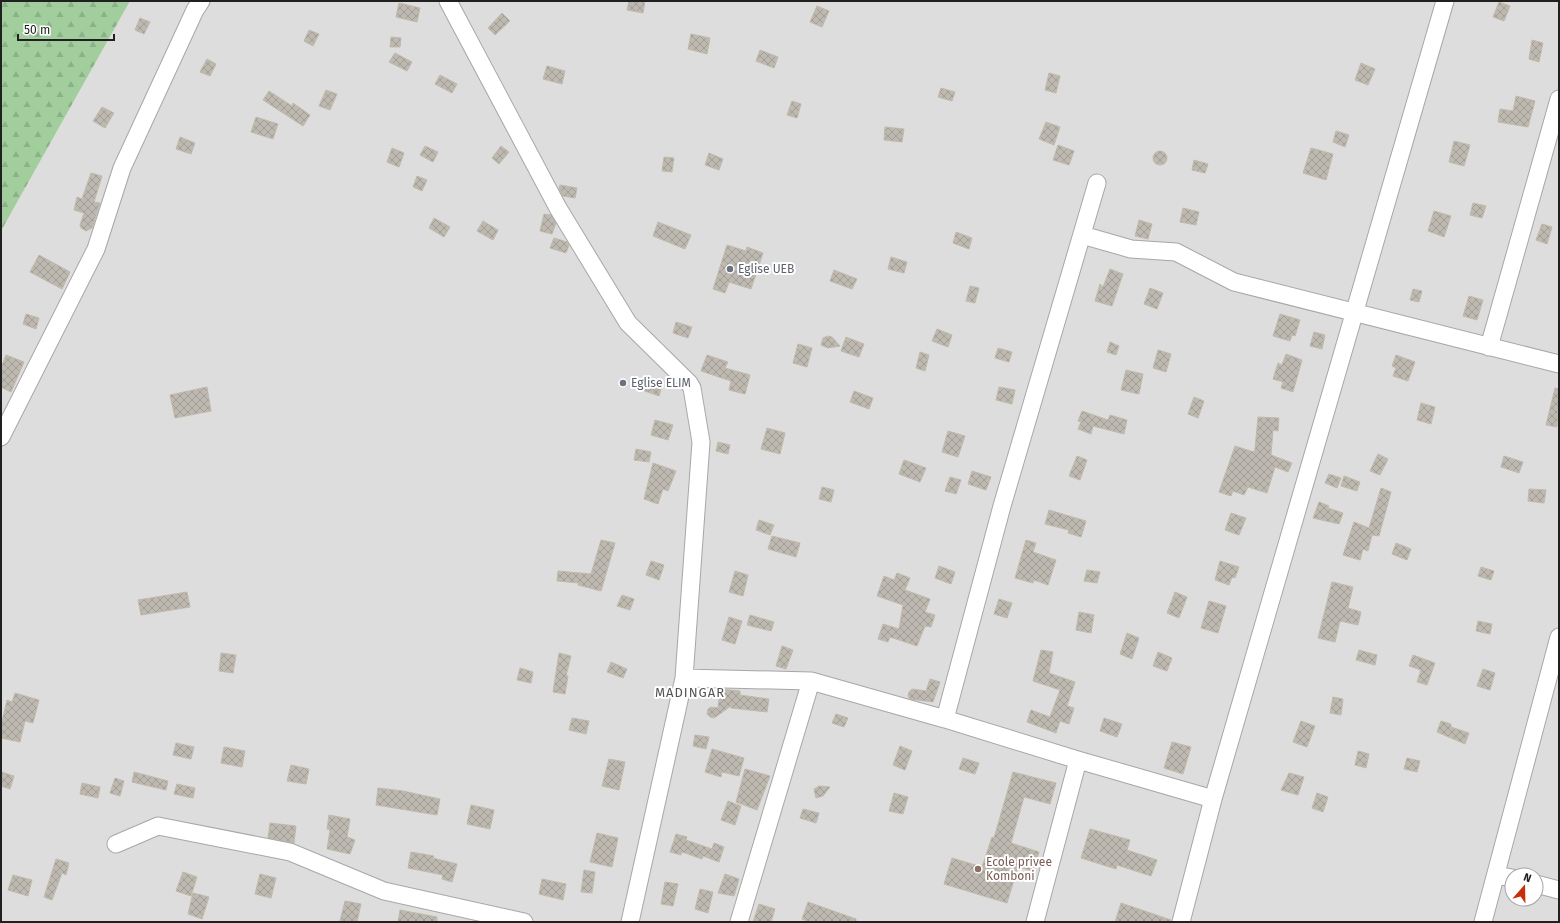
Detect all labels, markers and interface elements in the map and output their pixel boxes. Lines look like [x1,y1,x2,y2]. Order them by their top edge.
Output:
scale bar [18,16,114,42]
text: 50 m [24,23,50,37]
place label: Eglise UEB [738,262,794,276]
marker: Eglise UEB [725,264,735,274]
place label: Eglise ELIM [631,376,691,390]
marker: Eglise ELIM [618,378,628,388]
district label: MADINGAR [655,685,725,700]
place label: Ecole privee Komboni [986,855,1052,883]
marker: Ecole privee Komboni [973,864,983,874]
north arrow [1504,867,1544,907]
text: N [1522,871,1533,885]

